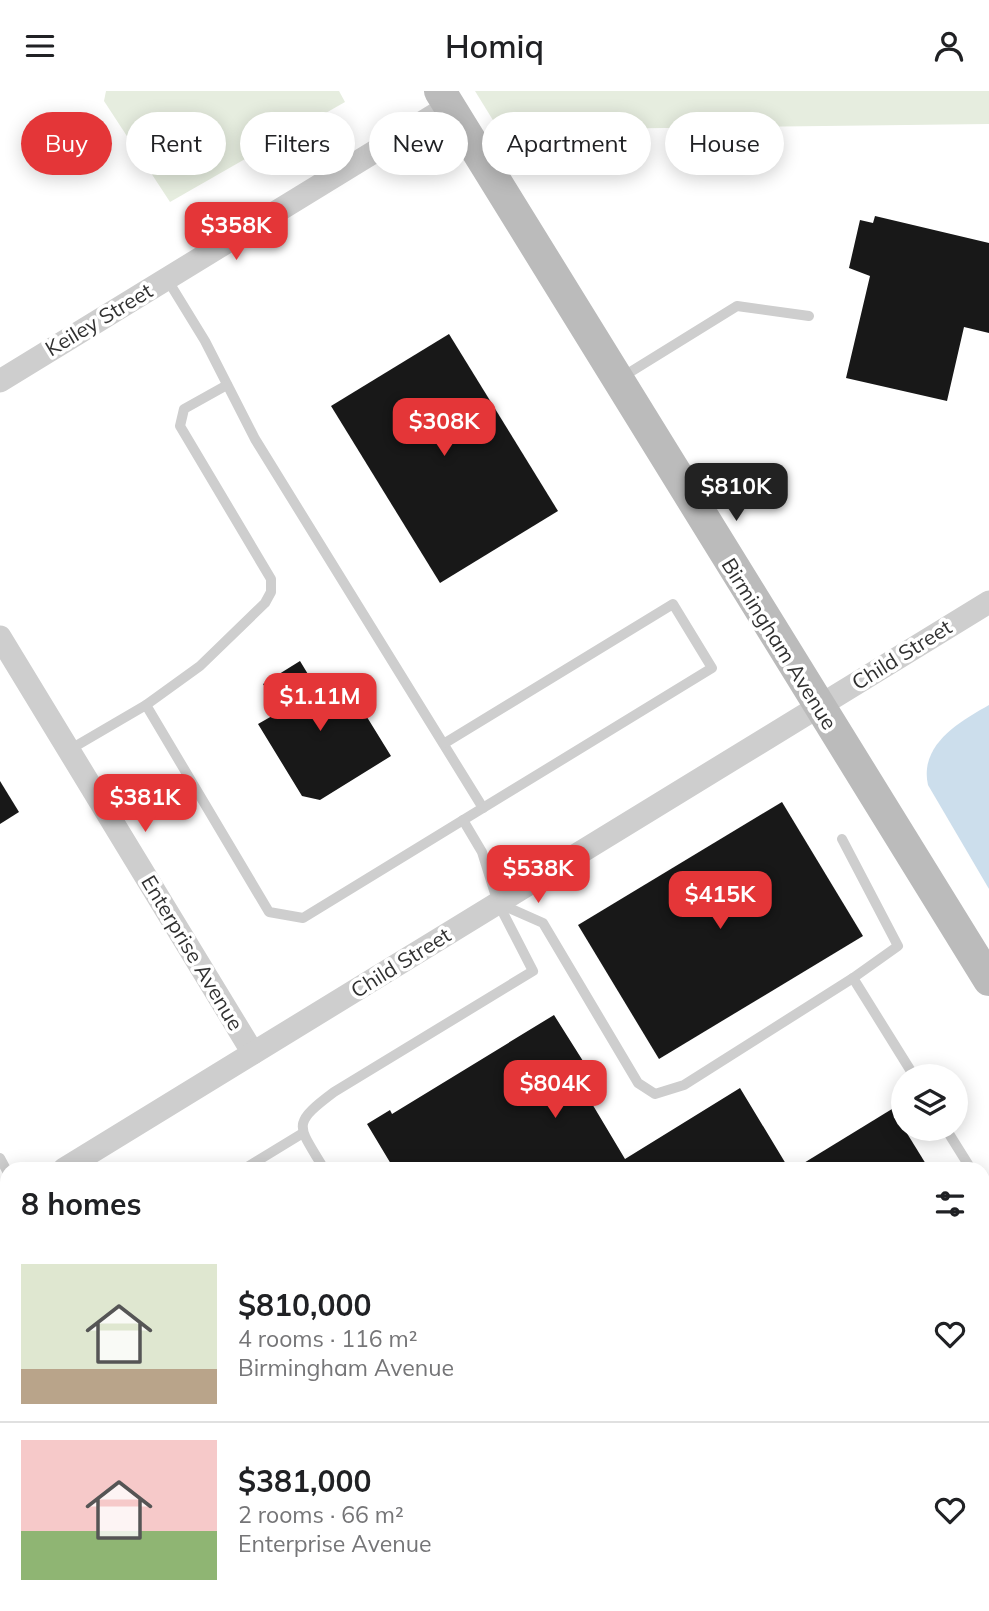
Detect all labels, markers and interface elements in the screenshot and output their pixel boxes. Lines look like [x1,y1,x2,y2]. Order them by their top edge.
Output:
text: Homiq [445,26,544,66]
icon: menu [21,27,59,65]
icon: person [930,27,968,65]
chip: Buy [21,112,112,175]
chip: Rent [126,112,226,175]
chip: Filters [240,112,355,175]
chip: New [369,112,468,175]
chip: Apartment [482,112,651,175]
chip: House [665,112,784,175]
pin: $358K [187,202,285,262]
text: $358K [201,210,271,239]
street label: Keiley Street [40,277,157,361]
pin: $308K [395,399,493,458]
text: $308K [409,406,479,435]
pin: $810K [687,463,785,523]
text: $810K [701,471,771,500]
street label: Birmingham Avenue [717,553,843,734]
street label: Child Street [847,613,956,695]
pin: $1.11M [263,673,377,733]
text: $1.11M [280,681,360,710]
pin: $381K [96,775,194,834]
text: $381K [110,782,180,811]
pin: $538K [489,845,587,905]
text: $538K [503,853,573,882]
street label: Enterprise Avenue [136,870,249,1035]
pin: $415K [671,871,769,931]
text: $415K [685,879,755,908]
street label: Child Street [346,921,455,1003]
pin: $804K [506,1061,604,1120]
map controls [891,1064,968,1141]
button: layers [891,1064,968,1141]
text: $804K [520,1068,590,1097]
text: 8 homes [21,1185,142,1223]
icon: filters [931,1185,969,1223]
text: $810,000 [238,1286,371,1324]
icon: home [77,1292,161,1376]
icon: heart [931,1315,969,1353]
text: 4 rooms · 116 m² [238,1324,418,1353]
text: Birmingham Avenue [238,1353,454,1382]
text: $381,000 [238,1462,371,1500]
icon: home [77,1468,161,1552]
icon: heart [931,1491,969,1529]
text: 2 rooms · 66 m² [238,1500,404,1529]
text: Enterprise Avenue [238,1529,431,1558]

